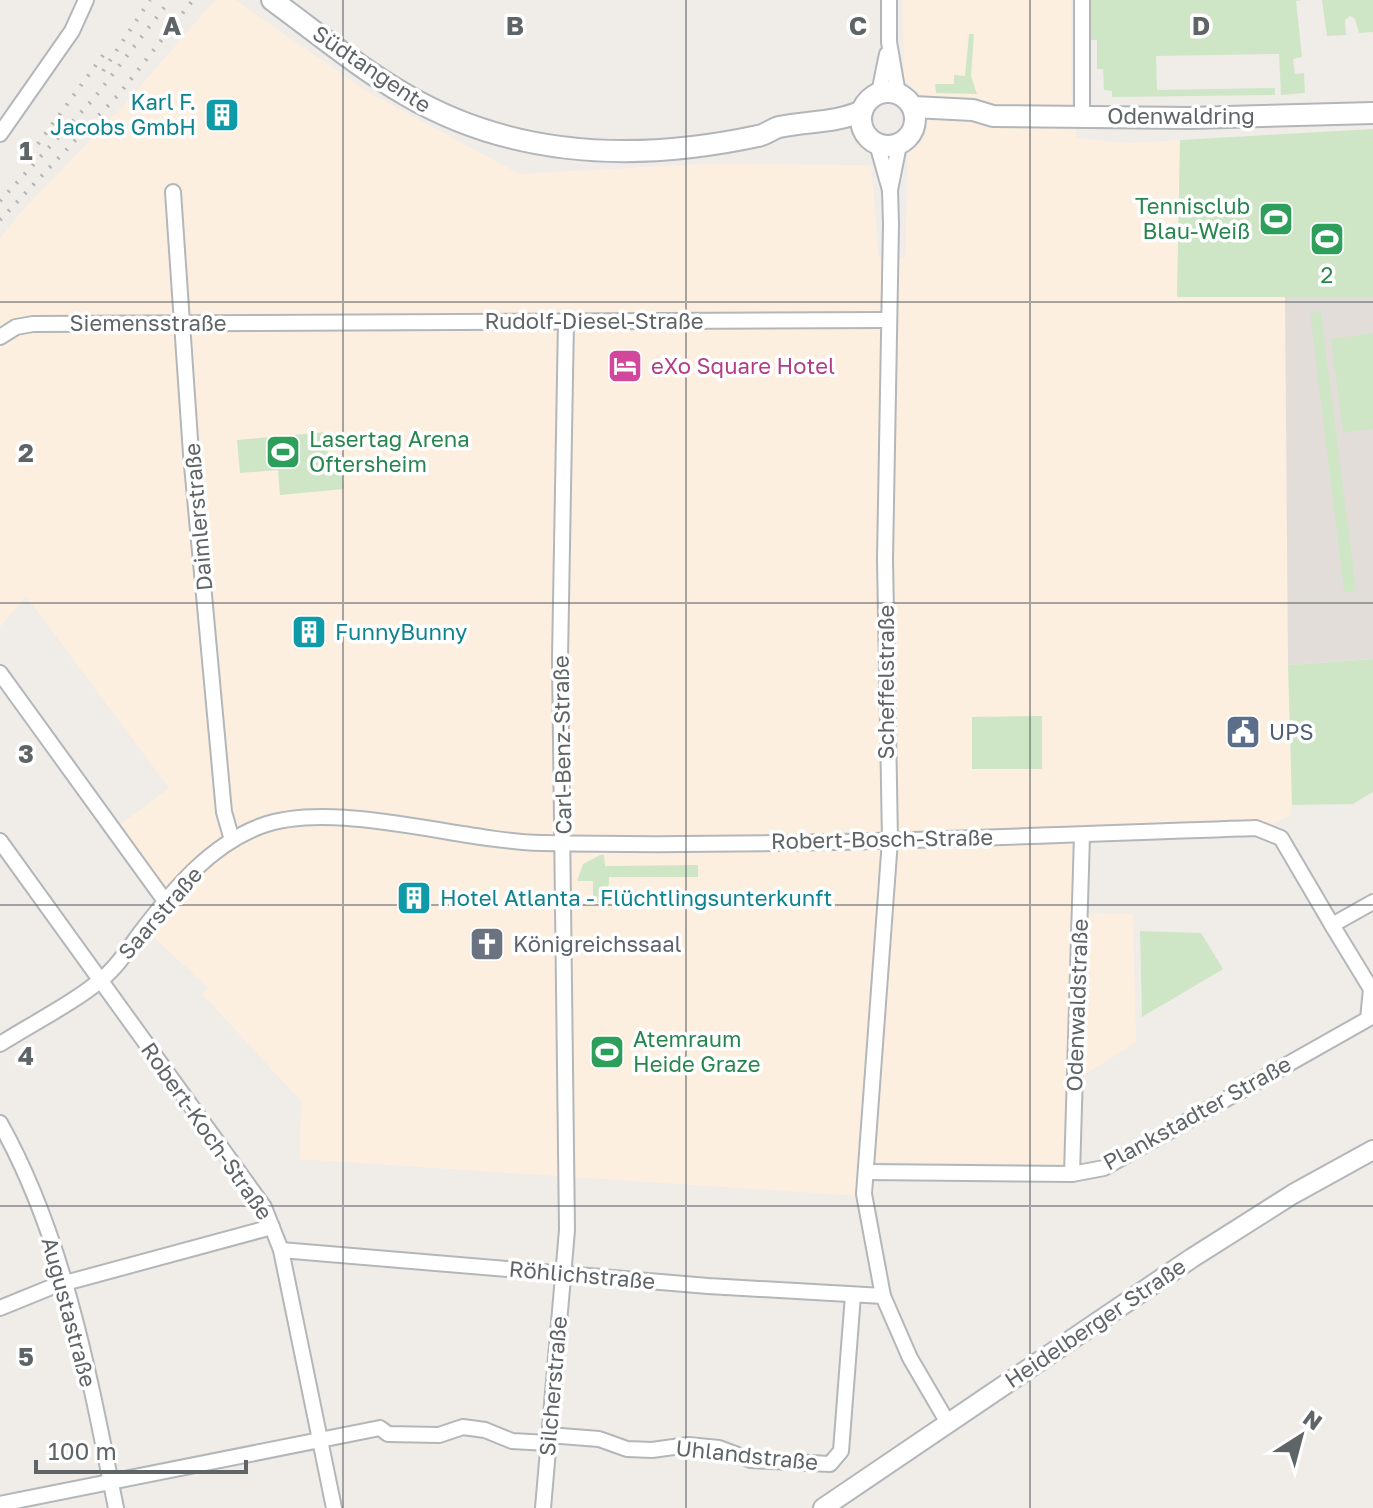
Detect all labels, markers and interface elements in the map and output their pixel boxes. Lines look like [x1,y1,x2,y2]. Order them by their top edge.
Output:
text: A [163,10,182,41]
text: B [506,10,524,41]
text: C [849,10,867,41]
text: D [1192,10,1210,41]
street label: Südtangente [308,19,437,118]
place label: Karl F. Jacobs GmbH [50,88,196,140]
building icon: Karl F. Jacobs GmbH [203,96,241,134]
street label: Odenwaldring [1107,102,1255,129]
text: 1 [19,135,33,166]
place label: Tennisclub Blau-Weiß [1135,192,1250,244]
sports icon: Tennisclub Blau-Weiß [1257,200,1295,238]
sports icon: 2 [1308,220,1346,258]
place label: 2 [1321,261,1333,288]
street label: Rudolf-Diesel-Straße [484,307,704,334]
street label: Siemensstraße [70,309,226,336]
hotel icon: eXo Square Hotel [606,347,644,385]
place label: eXo Square Hotel [651,352,835,379]
place label: Lasertag Arena Oftersheim [309,425,470,477]
sports icon: Lasertag Arena Oftersheim [264,433,302,471]
text: 2 [18,437,34,468]
street label: Daimlerstraße [178,442,217,592]
street label: Scheffelstraße [872,605,899,759]
building icon: FunnyBunny [290,613,328,651]
place label: FunnyBunny [335,618,467,645]
street label: Carl-Benz-Straße [546,655,577,835]
public building icon: UPS [1224,713,1262,751]
place label: UPS [1269,718,1314,745]
text: 3 [18,738,34,769]
street label: Robert-Bosch-Straße [771,823,993,854]
street label: Saarstraße [112,861,207,965]
building icon: Hotel Atlanta - Flüchtlingsunterkunft [395,879,433,917]
place label: Hotel Atlanta - Flüchtlingsunterkunft [440,884,832,911]
street label: Odenwaldstraße [1060,918,1093,1092]
church icon: Königreichssaal [468,925,506,963]
place label: Königreichssaal [513,930,682,957]
place label: Atemraum Heide Graze [633,1025,760,1077]
sports icon: Atemraum Heide Graze [588,1033,626,1071]
street label: Robert-Koch-Straße [136,1037,279,1225]
text: 4 [18,1040,34,1071]
street label: Plankstadter Straße [1098,1050,1295,1175]
street label: Augustastraße [36,1234,102,1390]
street label: Heidelberger Straße [999,1252,1190,1393]
street label: Röhlichstraße [508,1255,656,1294]
street label: Silcherstraße [533,1315,572,1457]
text: 5 [18,1341,34,1372]
north arrow [1261,1396,1341,1476]
text: N [1298,1404,1328,1435]
scale bar [36,1424,246,1474]
street label: Uhlandstraße [675,1434,820,1475]
text: 100 m [48,1436,117,1465]

